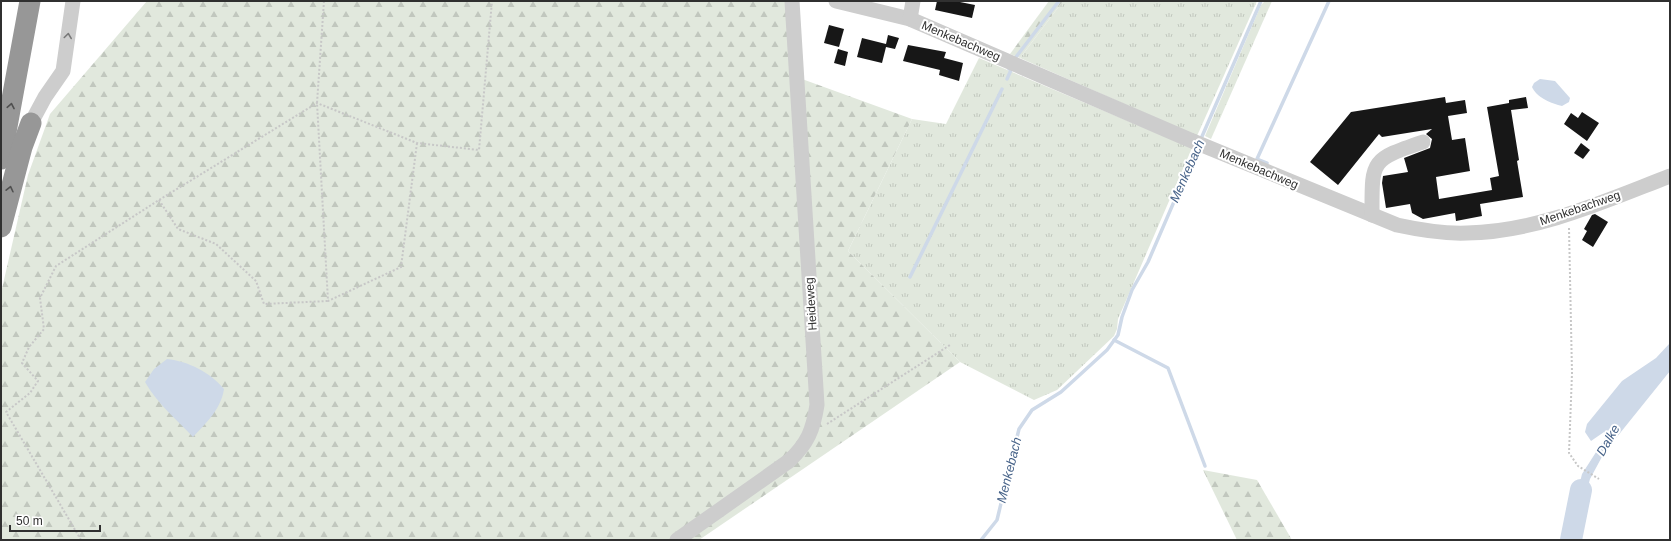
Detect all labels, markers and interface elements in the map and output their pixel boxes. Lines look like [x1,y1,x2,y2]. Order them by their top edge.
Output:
street label: Menkebachweg [920,18,1002,64]
one-way arrow [63,33,72,39]
one-way arrow [6,103,15,110]
water label: Menkebach [1166,137,1208,205]
street label: Menkebachweg [1218,146,1300,192]
one-way arrow [6,186,14,192]
street label: Menkebachweg [1538,188,1622,228]
street label: Heideweg [802,277,820,331]
water label: Dalke [1593,422,1623,458]
water label: Menkebach [994,436,1024,504]
scale bar [10,507,100,533]
text: 50 m [16,514,43,528]

